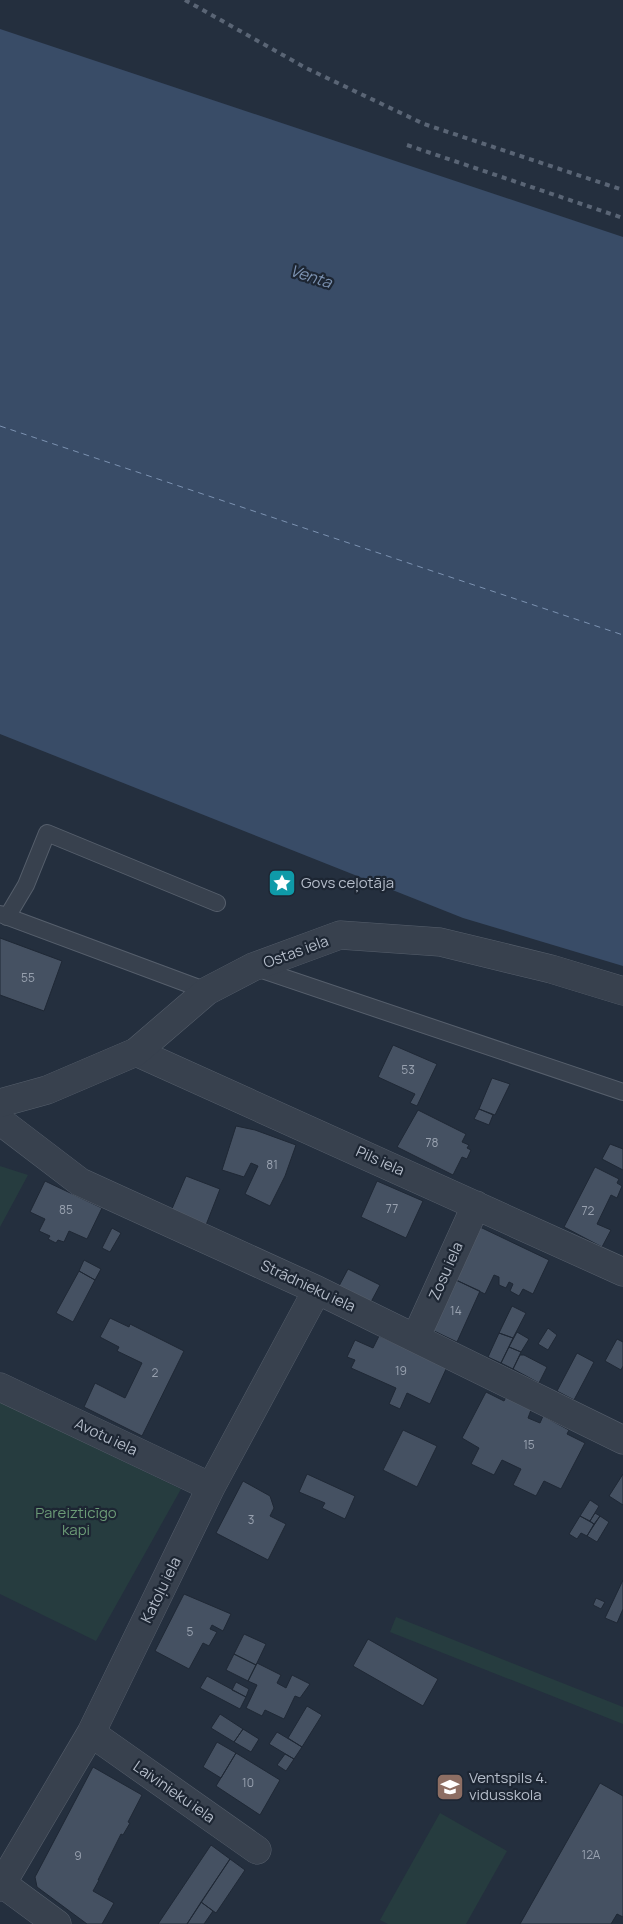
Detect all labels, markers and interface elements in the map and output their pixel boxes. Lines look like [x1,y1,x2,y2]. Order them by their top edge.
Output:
water label: Venta [287,259,336,293]
place icon: Govs ceļotāja [267,868,297,898]
place label: Govs ceļotāja [301,872,394,893]
street label: Ostas iela [260,930,331,973]
house number: 55 [21,969,35,986]
house number: 53 [401,1061,415,1078]
house number: 78 [426,1134,439,1151]
street label: Pils iela [353,1141,408,1181]
house number: 81 [266,1156,278,1173]
house number: 77 [386,1200,398,1217]
house number: 85 [59,1201,73,1218]
house number: 72 [582,1202,595,1219]
street label: Zosu iela [423,1238,468,1303]
street label: Strādnieku iela [257,1254,359,1317]
house number: 14 [450,1302,462,1319]
house number: 19 [395,1362,407,1379]
house number: 2 [152,1364,159,1381]
street label: Avotu iela [71,1413,141,1460]
house number: 15 [523,1436,535,1453]
park label: Pareizticīgo kapi [35,1502,117,1540]
house number: 3 [248,1511,254,1528]
street label: Katoļu iela [135,1553,186,1626]
house number: 5 [187,1623,194,1640]
street label: Laivinieku iela [129,1756,219,1828]
place label: Ventspils 4. vidusskola [469,1767,548,1805]
school or university icon: Ventspils 4. vidusskola [435,1772,465,1802]
house number: 10 [242,1774,254,1791]
house number: 12A [582,1846,601,1863]
house number: 9 [74,1847,82,1864]

